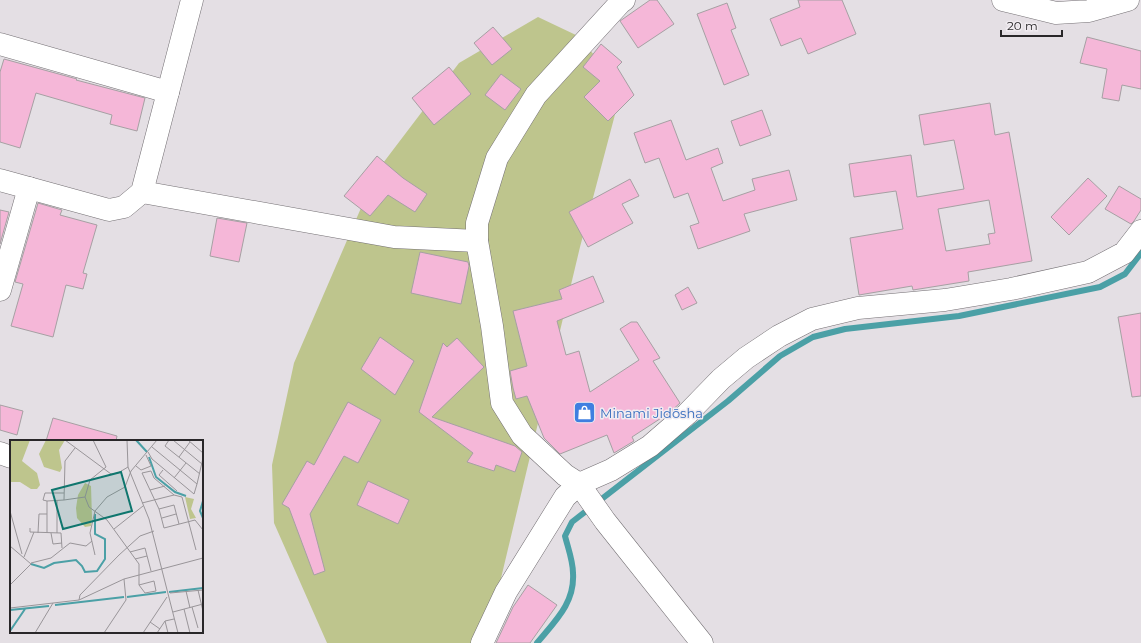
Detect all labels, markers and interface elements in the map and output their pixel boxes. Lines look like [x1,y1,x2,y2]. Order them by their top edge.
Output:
scale bar [1001,12,1062,38]
text: 20 m [1007,18,1038,33]
shop icon: Minami Jidōsha [572,400,598,426]
place label: Minami Jidōsha [600,405,703,421]
inset map [10,440,203,633]

